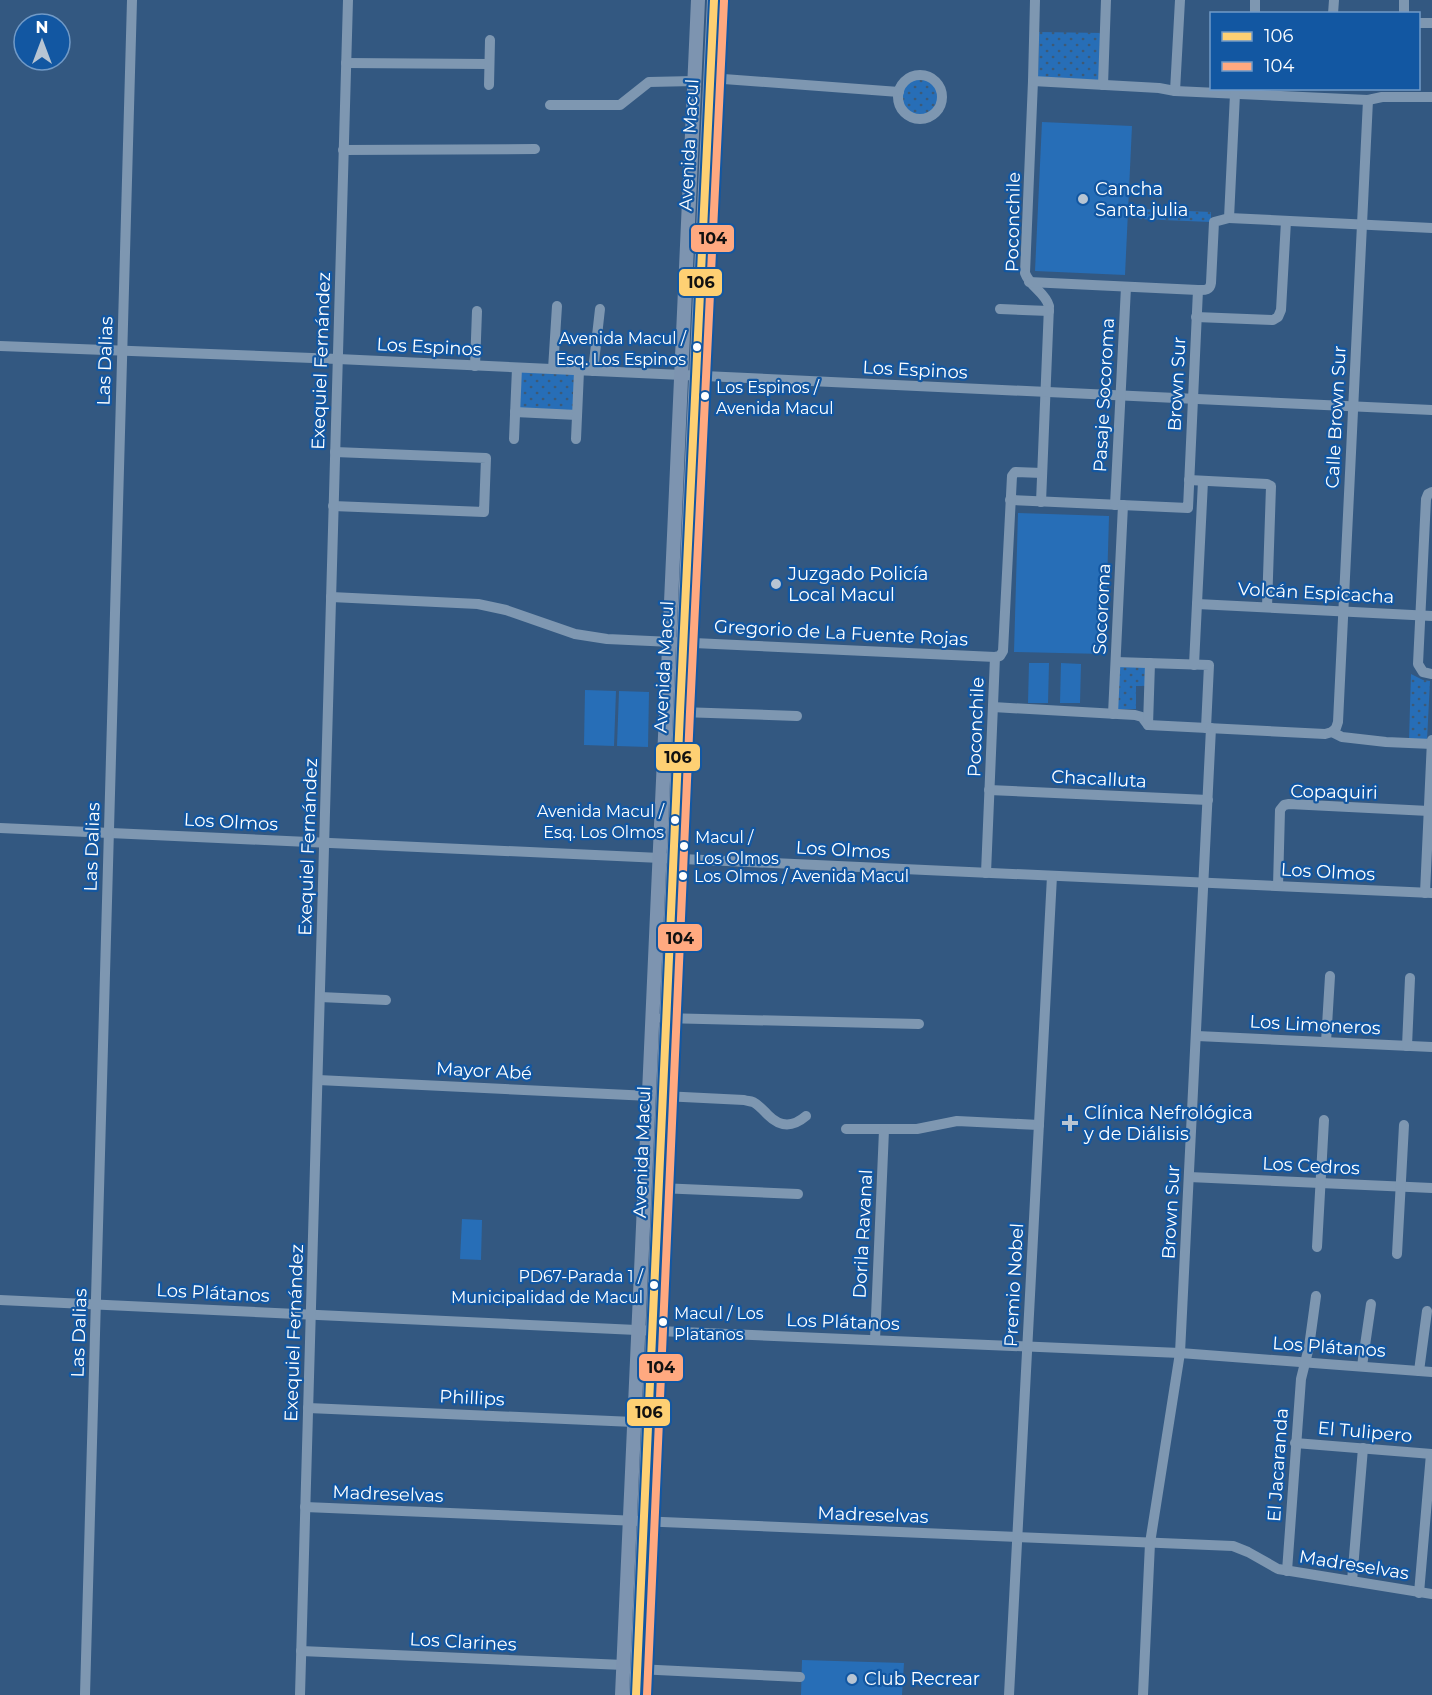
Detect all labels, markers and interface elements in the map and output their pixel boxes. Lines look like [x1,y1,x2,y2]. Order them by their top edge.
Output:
north arrow [12,12,72,72]
legend [1210,12,1420,90]
text: N [36,18,48,37]
text: 106 [1264,25,1293,47]
text: 104 [1264,55,1294,77]
street label: Avenida Macul [675,78,703,212]
street label: Poconchile [1001,172,1025,272]
place label: Cancha Santa julia [1095,178,1188,221]
marker: Cancha Santa julia [1076,192,1090,206]
line badge: 104 [690,224,735,253]
text: 104 [699,229,727,248]
line badge: 106 [678,268,723,297]
street label: Exequiel Fernández [307,272,335,450]
text: 106 [687,273,715,292]
street label: Las Dalias [92,316,118,406]
street label: Pasaje Socoroma [1089,317,1119,473]
place label: Avenida Macul / Esq. Los Espinos [556,329,687,369]
street label: Los Espinos [376,333,482,361]
street label: Brown Sur [1164,336,1190,432]
marker: Avenida Macul / Esq. Los Espinos [691,341,703,353]
street label: Calle Brown Sur [1321,345,1351,489]
street label: Los Espinos [862,356,968,384]
place label: Los Espinos / Avenida Macul [716,378,834,418]
marker: Los Espinos / Avenida Macul [699,390,711,402]
place label: Juzgado Policía Local Macul [787,563,928,606]
street label: Socoroma [1089,563,1115,655]
marker: Juzgado Policía Local Macul [769,577,783,591]
street label: Volcán Espicacha [1237,578,1395,608]
street label: Avenida Macul [650,600,678,734]
street label: Gregorio de La Fuente Rojas [713,615,969,651]
street label: Poconchile [963,676,989,777]
line badge: 106 [655,743,701,772]
text: 106 [664,748,692,767]
street label: Exequiel Fernández [294,758,322,936]
street label: Chacalluta [1051,766,1147,792]
street label: Copaquiri [1290,780,1378,804]
street label: Las Dalias [79,802,105,892]
place label: Avenida Macul / Esq. Los Olmos [537,802,665,842]
street label: Los Olmos [183,809,279,835]
marker: Avenida Macul / Esq. Los Olmos [669,814,681,826]
place label: Macul / Los Olmos [695,828,779,868]
street label: Los Olmos [795,837,891,863]
marker: Macul / Los Olmos [678,840,690,852]
street label: Los Olmos [1280,859,1376,885]
place label: Los Olmos / Avenida Macul [694,867,909,886]
marker: Los Olmos / Avenida Macul [677,870,689,882]
line badge: 104 [657,923,703,952]
text: 104 [666,929,694,948]
street label: Los Limoneros [1249,1011,1381,1039]
street label: Mayor Abé [435,1057,533,1085]
street label: Avenida Macul [629,1086,655,1218]
place label: Clínica Nefrológica y de Diálisis [1083,1102,1253,1145]
marker: Clínica Nefrológica y de Diálisis [1061,1114,1079,1132]
street label: Los Cedros [1262,1152,1361,1180]
street label: Brown Sur [1158,1164,1184,1260]
street label: Dorila Ravanal [849,1169,877,1299]
street label: Premio Nobel [1000,1222,1028,1348]
street label: Exequiel Fernández [280,1244,308,1422]
place label: PD67-Parada 1 / Municipalidad de Macul [451,1267,644,1307]
street label: Los Plátanos [156,1279,270,1307]
marker: PD67-Parada 1 / Municipalidad de Macul [648,1279,660,1291]
street label: Las Dalias [66,1288,92,1378]
place label: Macul / Los Platanos [674,1304,764,1344]
street label: Los Plátanos [786,1309,900,1335]
marker: Macul / Los Platanos [657,1316,669,1328]
street label: Los Plátanos [1272,1332,1387,1362]
line badge: 104 [638,1353,684,1382]
text: 104 [647,1358,675,1377]
street label: Phillips [439,1385,505,1411]
line badge: 106 [626,1398,671,1427]
text: 106 [635,1403,663,1422]
street label: El Jacaranda [1263,1407,1293,1523]
street label: El Tulipero [1317,1417,1413,1447]
street label: Madreselvas [332,1481,444,1507]
street label: Madreselvas [817,1502,929,1528]
street label: Madreselvas [1297,1545,1411,1585]
street label: Los Clarines [409,1628,517,1656]
place label: Club Recrear [864,1668,980,1690]
marker: Club Recrear [845,1672,859,1686]

